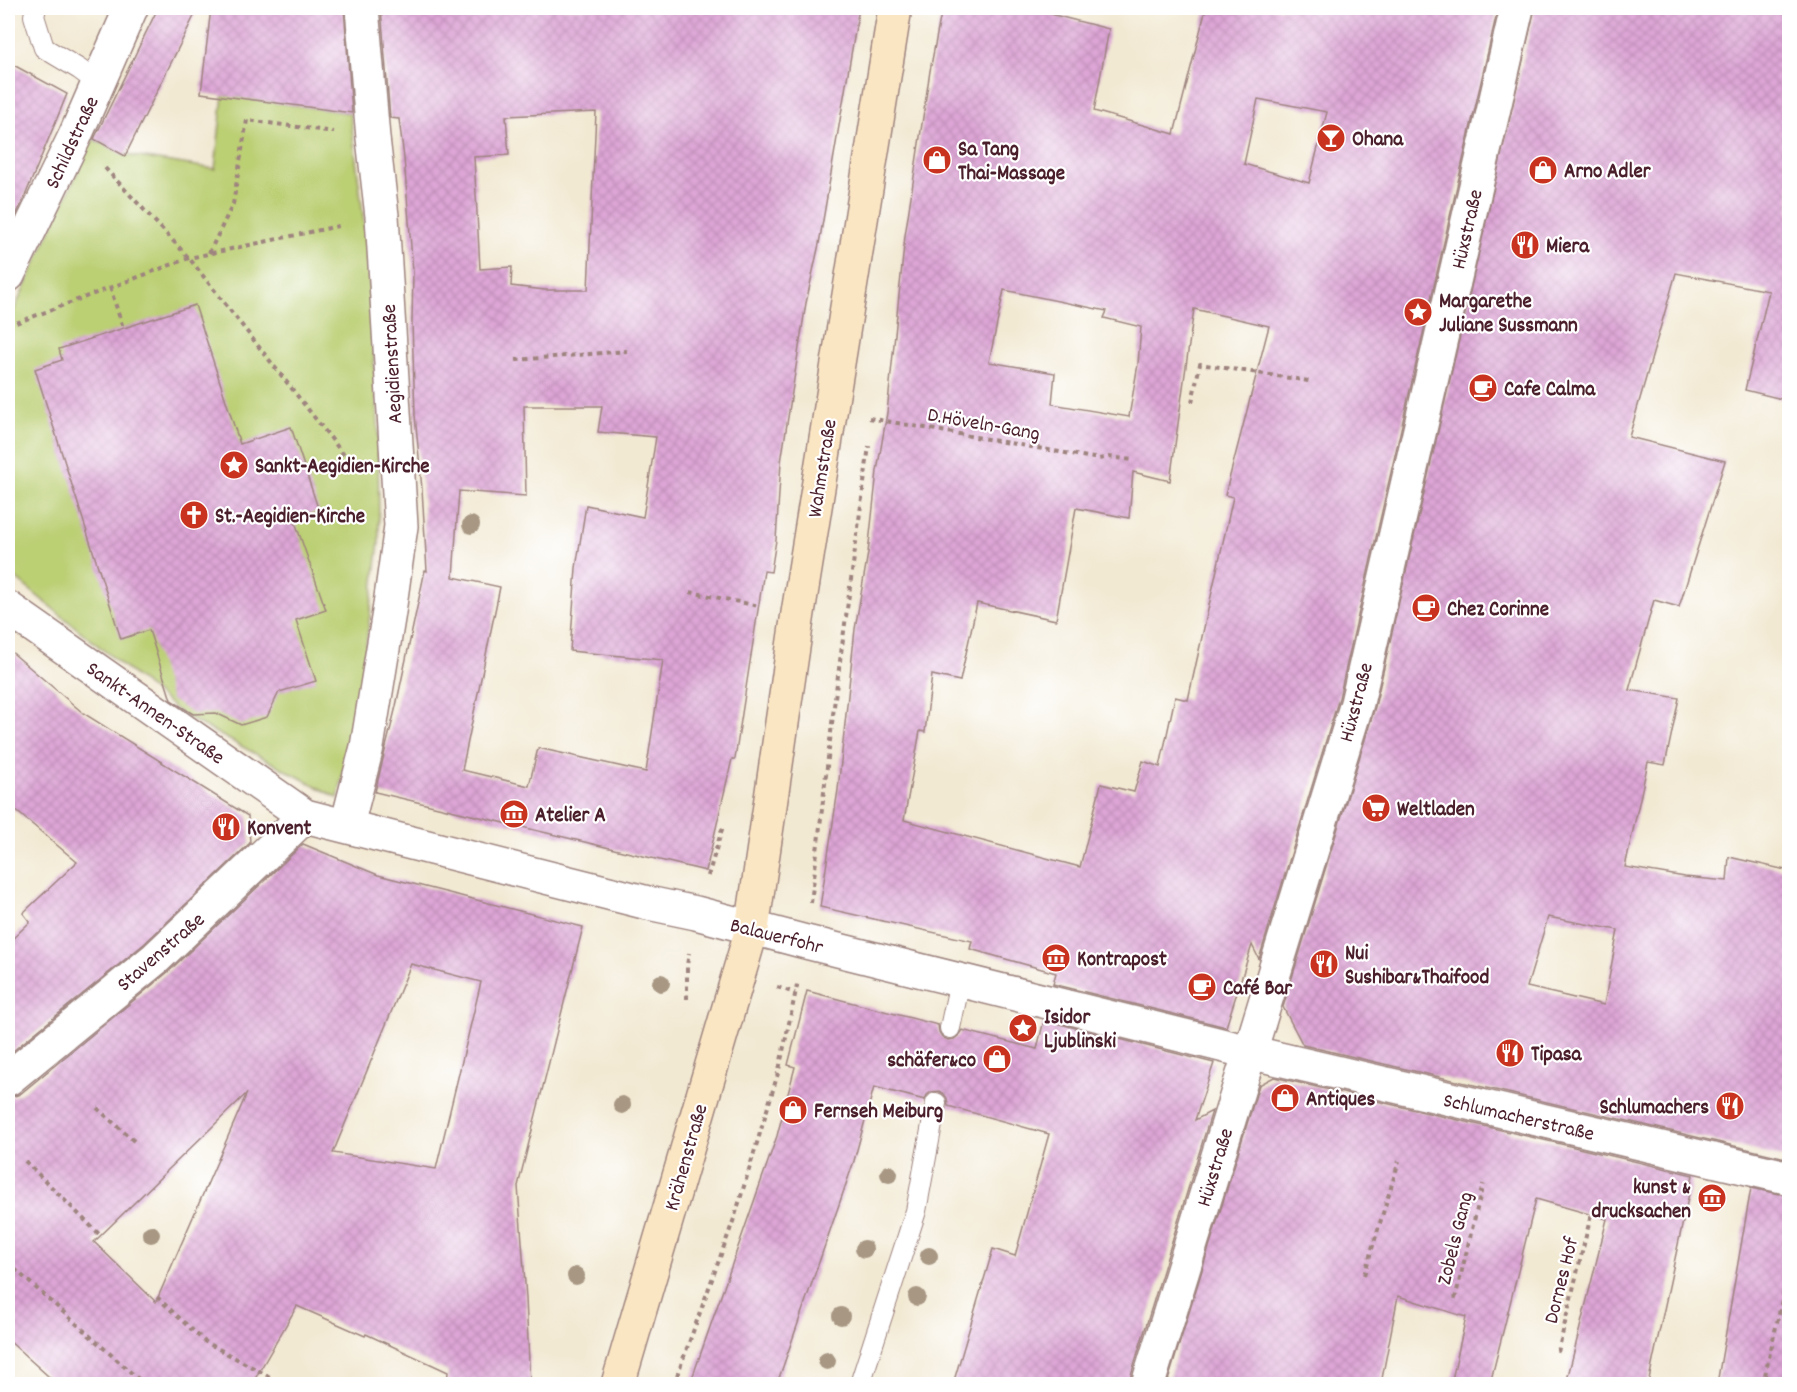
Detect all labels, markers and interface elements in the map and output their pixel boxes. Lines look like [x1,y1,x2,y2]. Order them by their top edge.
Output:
street label: Schildstraße [39,92,108,195]
bar icon: Ohana [1315,122,1347,154]
place label: Ohana [1352,126,1404,156]
place label: Sa Tang Thai-Massage [958,136,1065,190]
shop icon: Sa Tang Thai-Massage [921,144,953,176]
shop icon: Arno Adler [1527,154,1559,186]
place label: Arno Adler [1564,158,1652,188]
street label: Hüxstraße [1445,187,1493,273]
restaurant icon: Miera [1509,229,1541,261]
place label: Miera [1546,233,1590,263]
place label: Margarethe Juliane Sussmann [1439,288,1578,342]
place icon: Margarethe Juliane Sussmann [1402,296,1434,328]
street label: Aegidienstraße [376,303,412,424]
cafe icon: Cafe Calma [1467,372,1499,404]
place label: Cafe Calma [1504,376,1596,406]
street label: D.Höveln-Gang [925,401,1042,451]
street label: Wahmstraße [801,417,847,520]
place icon: Sankt-Aegidien-Kirche [218,449,250,481]
place label: Sankt-Aegidien-Kirche [255,453,430,483]
church icon: St.-Aegidien-Kirche [178,499,210,531]
place label: St.-Aegidien-Kirche [215,503,365,533]
cafe icon: Chez Corinne [1410,592,1442,624]
place label: Chez Corinne [1447,596,1549,626]
street label: Sankt-Annen-Straße [79,655,230,774]
street label: Hüxstraße [1333,660,1383,746]
supermarket icon: Weltladen [1360,792,1392,824]
place label: Weltladen [1397,796,1475,826]
museum icon: Atelier A [498,798,530,830]
place label: Atelier A [535,802,606,832]
restaurant icon: Konvent [210,811,242,843]
place label: Konvent [247,815,311,845]
street label: Stavenstraße [111,907,213,1000]
street label: Balauerfohr [727,912,826,964]
place label: Nui Sushibar&Thaifood [1345,940,1489,994]
museum icon: Kontrapost [1040,942,1072,974]
place label: Kontrapost [1077,946,1167,976]
restaurant icon: Nui Sushibar&Thaifood [1308,948,1340,980]
cafe icon: Café Bar [1186,971,1218,1003]
place label: Café Bar [1223,975,1293,1005]
place label: Isidor Ljublinski [1044,1004,1116,1058]
place icon: Isidor Ljublinski [1007,1012,1039,1044]
restaurant icon: Tipasa [1494,1037,1526,1069]
place label: Tipasa [1531,1041,1583,1071]
shop icon: schäfer&co [981,1043,1013,1075]
place label: schäfer&co [887,1047,976,1077]
shop icon: Antiques [1269,1082,1301,1114]
place label: Antiques [1306,1086,1375,1116]
street label: Schlumacherstraße [1440,1087,1597,1151]
restaurant icon: Schlumachers [1714,1090,1746,1122]
shop icon: Fernseh Meiburg [777,1094,809,1126]
place label: Schlumachers [1599,1094,1709,1124]
place label: Fernseh Meiburg [814,1098,943,1128]
street label: Krähenstraße [658,1101,717,1215]
street label: Hüxstraße [1191,1125,1243,1211]
place label: kunst & drucksachen [1592,1174,1691,1228]
museum icon: kunst & drucksachen [1696,1182,1728,1214]
street label: Zobels Gang [1431,1189,1483,1288]
street label: Dornes Hof [1538,1234,1588,1327]

